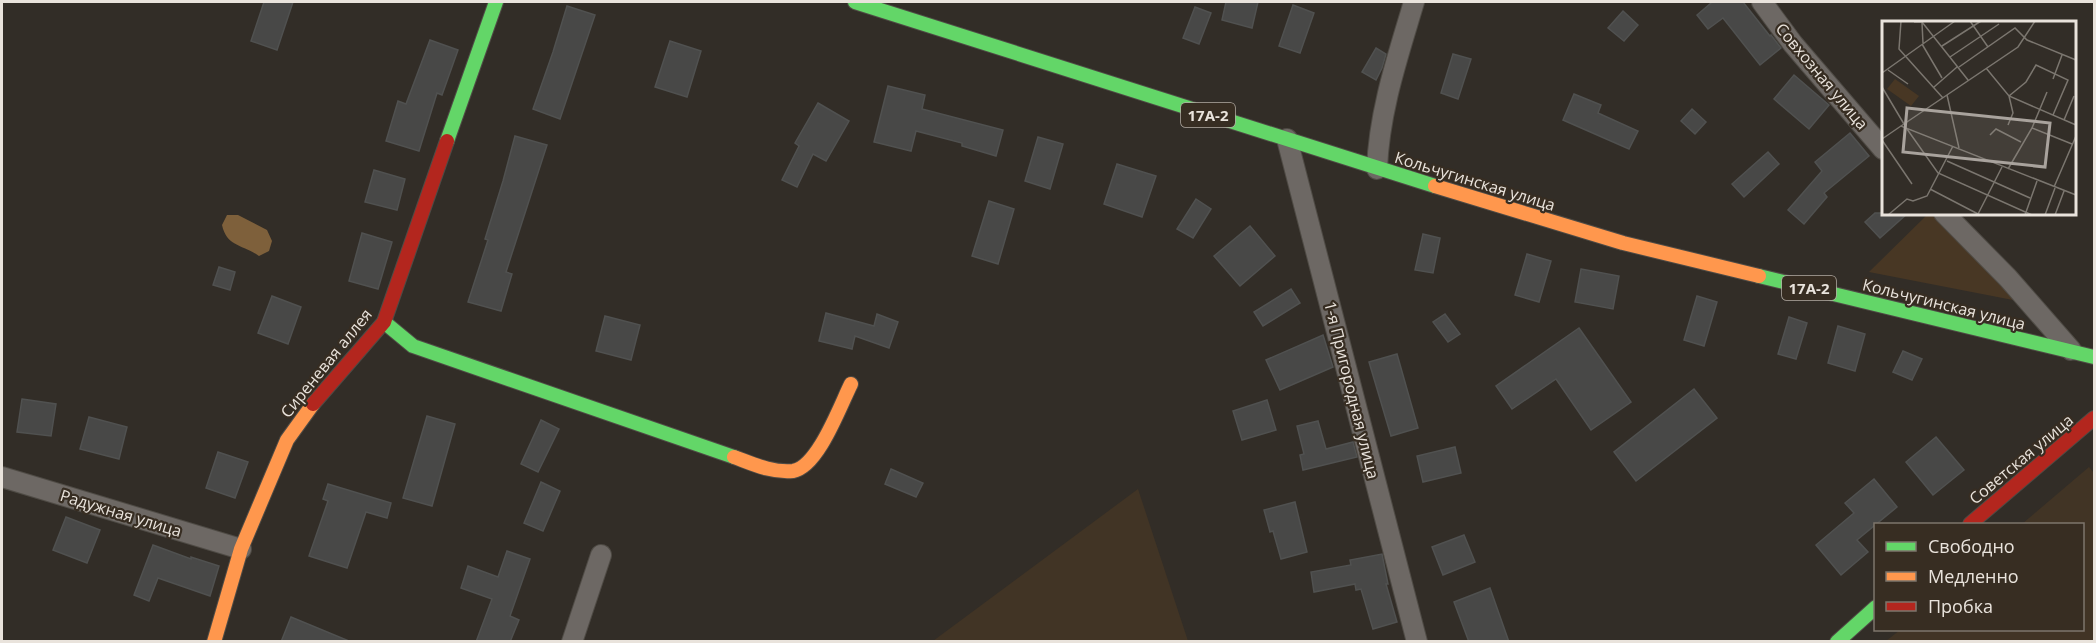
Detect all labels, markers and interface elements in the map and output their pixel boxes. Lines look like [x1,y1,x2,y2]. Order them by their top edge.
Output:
street label: Совхозная улица [1771,18,1873,134]
inset map [1882,21,2075,214]
road number: 17А-2 [1181,103,1235,127]
street label: Кольчугинская улица [1392,146,1558,216]
street label: Кольчугинская улица [1860,273,2028,335]
road number: 17А-2 [1782,276,1836,300]
street label: 1-я Пригородная улица [1319,299,1385,481]
street label: Сиреневая аллея [275,304,377,422]
street label: Советская улица [1964,409,2078,509]
street label: Радужная улица [58,484,184,542]
legend [1874,523,2084,631]
text: Свободно [1928,534,2015,558]
text: Медленно [1928,564,2019,588]
text: Пробка [1928,594,1993,618]

